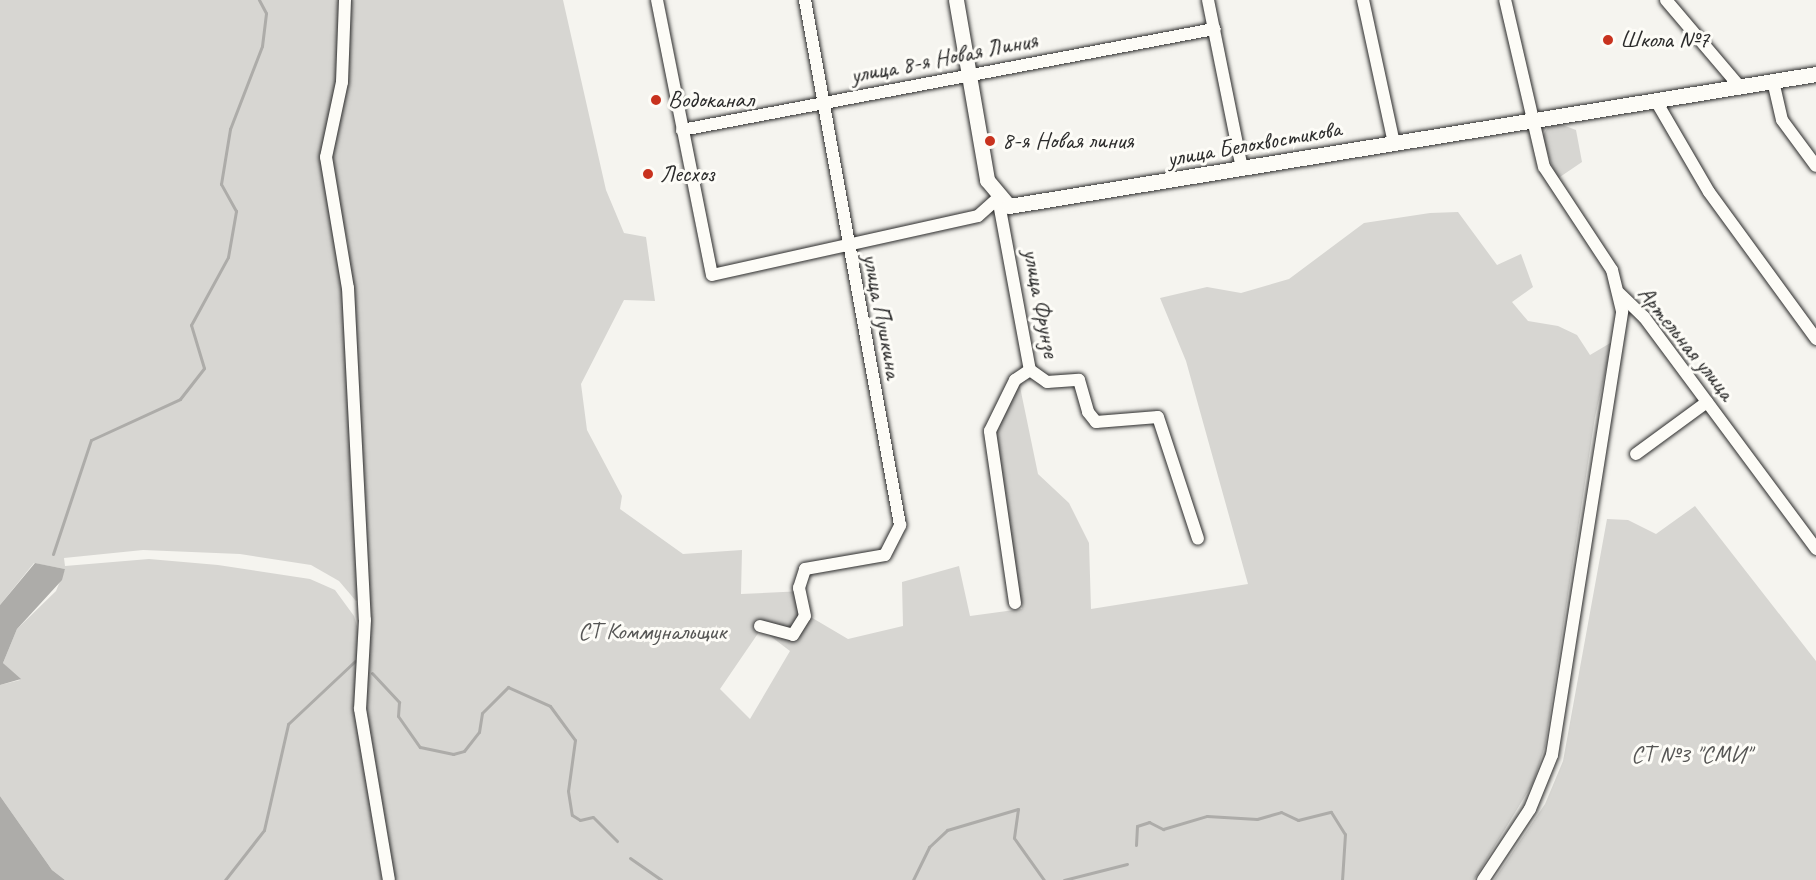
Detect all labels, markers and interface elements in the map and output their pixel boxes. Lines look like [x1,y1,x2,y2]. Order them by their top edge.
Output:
street label: улица 8-я Новая Линия [848,26,1040,90]
place label: Школа №7 [1620,26,1709,54]
marker: Школа №7 [1601,33,1615,47]
place label: Водоканал [668,86,754,114]
marker: Водоканал [649,93,663,107]
street label: улица Белохвостикова [1163,114,1345,174]
place label: 8-я Новая линия [1002,127,1134,155]
marker: 8-я Новая линия [983,134,997,148]
place label: Лесхоз [660,160,714,188]
marker: Лесхоз [641,167,655,181]
street label: улица Фрунзе [1017,247,1065,359]
street label: улица Пушкина [856,250,908,382]
street label: Артельная улица [1631,280,1741,406]
park label: СТ Коммунальщик [578,618,726,646]
park label: СТ №3 "СМИ" [1631,741,1751,769]

